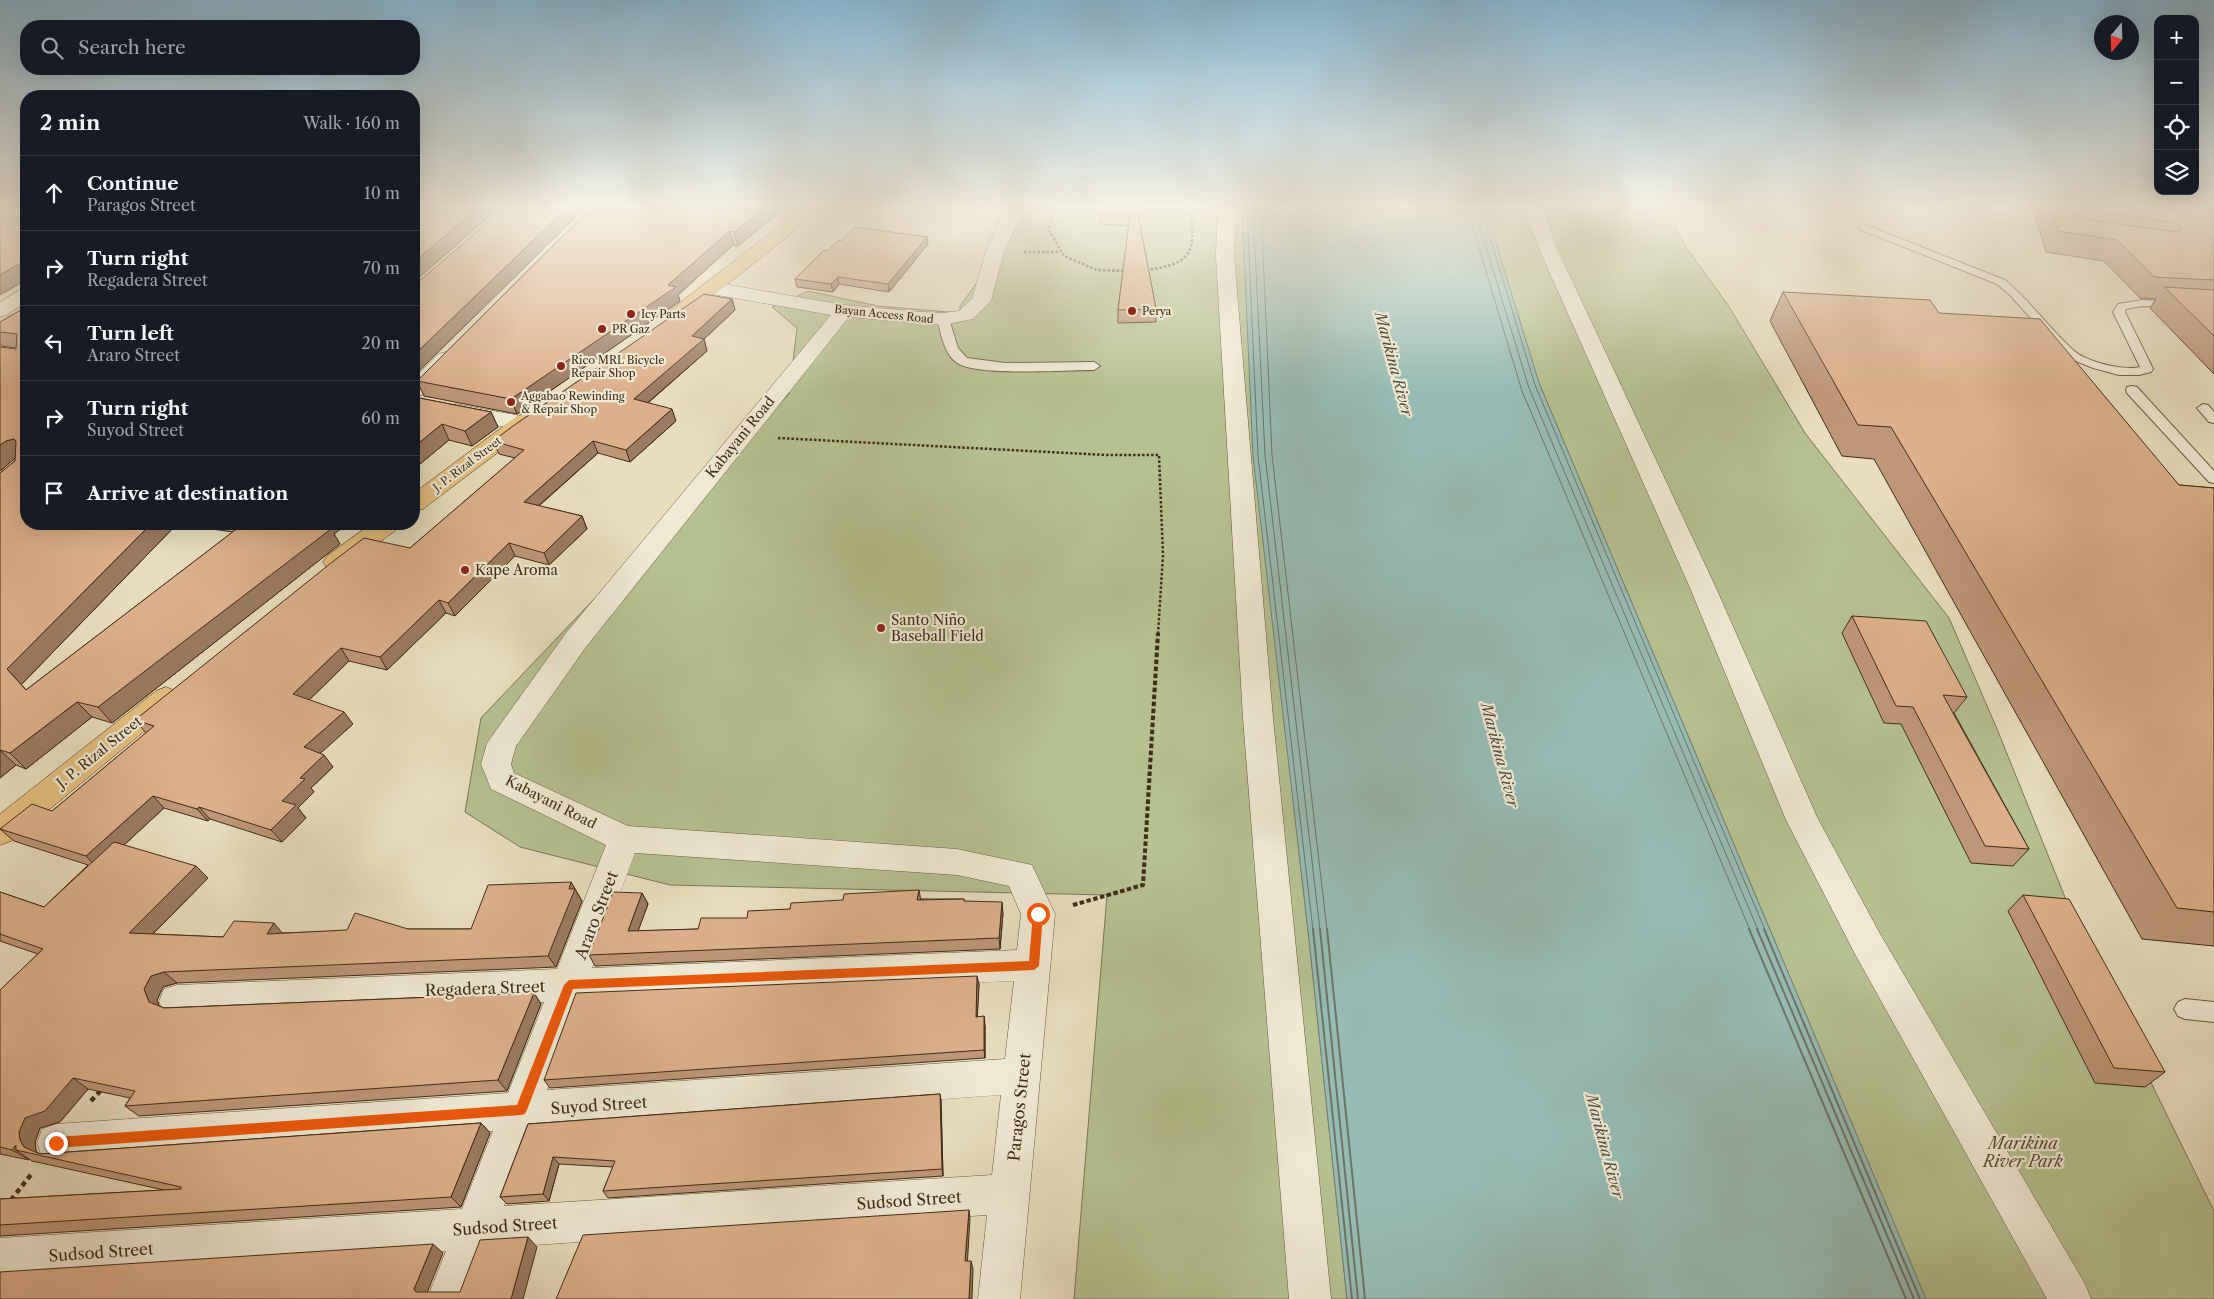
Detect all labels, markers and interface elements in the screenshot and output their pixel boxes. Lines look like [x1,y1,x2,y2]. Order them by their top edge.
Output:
north arrow [2094,15,2139,60]
map controls [2154,15,2199,195]
button: + [2154,15,2199,60]
search box [20,20,420,75]
icon: search [38,34,66,62]
text: Search here [78,36,186,59]
button: − [2154,60,2199,105]
button: locate [2154,105,2199,150]
text: 2 min [40,110,100,135]
text: Walk · 160 m [303,113,400,133]
button: layers [2154,150,2199,195]
text: Continue [87,172,179,195]
icon: ahead [40,179,68,207]
text: 10 m [364,183,400,203]
text: Paragos Street [87,195,196,215]
text: Turn right [87,247,188,270]
icon: right [40,254,68,282]
text: 70 m [363,258,400,278]
text: Regadera Street [87,270,208,290]
street label: Bayan Access Road [834,302,935,326]
place label: Perya [1142,304,1172,318]
marker: Perya [1126,305,1138,317]
place label: Icy Parts [641,307,686,321]
marker: Icy Parts [625,308,637,320]
water label: Marikina River [1370,308,1417,419]
text: Turn left [87,322,174,345]
place label: PR Gaz [612,322,650,336]
marker: PR Gaz [596,323,608,335]
icon: left [40,329,68,357]
text: 20 m [361,333,400,353]
text: Araro Street [87,345,180,365]
place label: Rico MRL Bicycle Repair Shop [571,353,664,380]
marker: Rico MRL Bicycle Repair Shop [555,360,567,372]
place label: Aggabao Rewinding & Repair Shop [520,389,625,416]
street label: Kabayani Road [702,392,779,482]
marker: Aggabao Rewinding & Repair Shop [505,396,517,408]
text: Turn right [87,397,188,420]
icon: right [40,404,68,432]
text: 60 m [361,408,400,428]
text: Suyod Street [87,420,184,440]
street label: J. P. Rizal Street [428,434,504,495]
icon: arrive [40,479,68,507]
text: Arrive at destination [87,482,288,505]
place label: Kape Aroma [475,561,559,579]
marker: Kape Aroma [459,564,471,576]
place label: Santo Niño Baseball Field [891,611,984,645]
marker: Santo Niño Baseball Field [875,622,887,634]
water label: Marikina River [1476,699,1523,810]
street label: J. P. Rizal Street [51,712,145,793]
street label: Kabayani Road [502,771,600,833]
street label: Araro Street [570,868,622,963]
route start [1027,903,1050,926]
street label: Regadera Street [424,976,546,1000]
street label: Paragos Street [1003,1052,1035,1162]
water label: Marikina River [1581,1090,1628,1201]
street label: Suyod Street [550,1092,648,1118]
route end [45,1132,68,1155]
park label: Marikina River Park [1981,1133,2064,1171]
street label: Sudsod Street [856,1186,963,1214]
street label: Sudsod Street [452,1212,559,1240]
street label: Sudsod Street [48,1238,155,1266]

